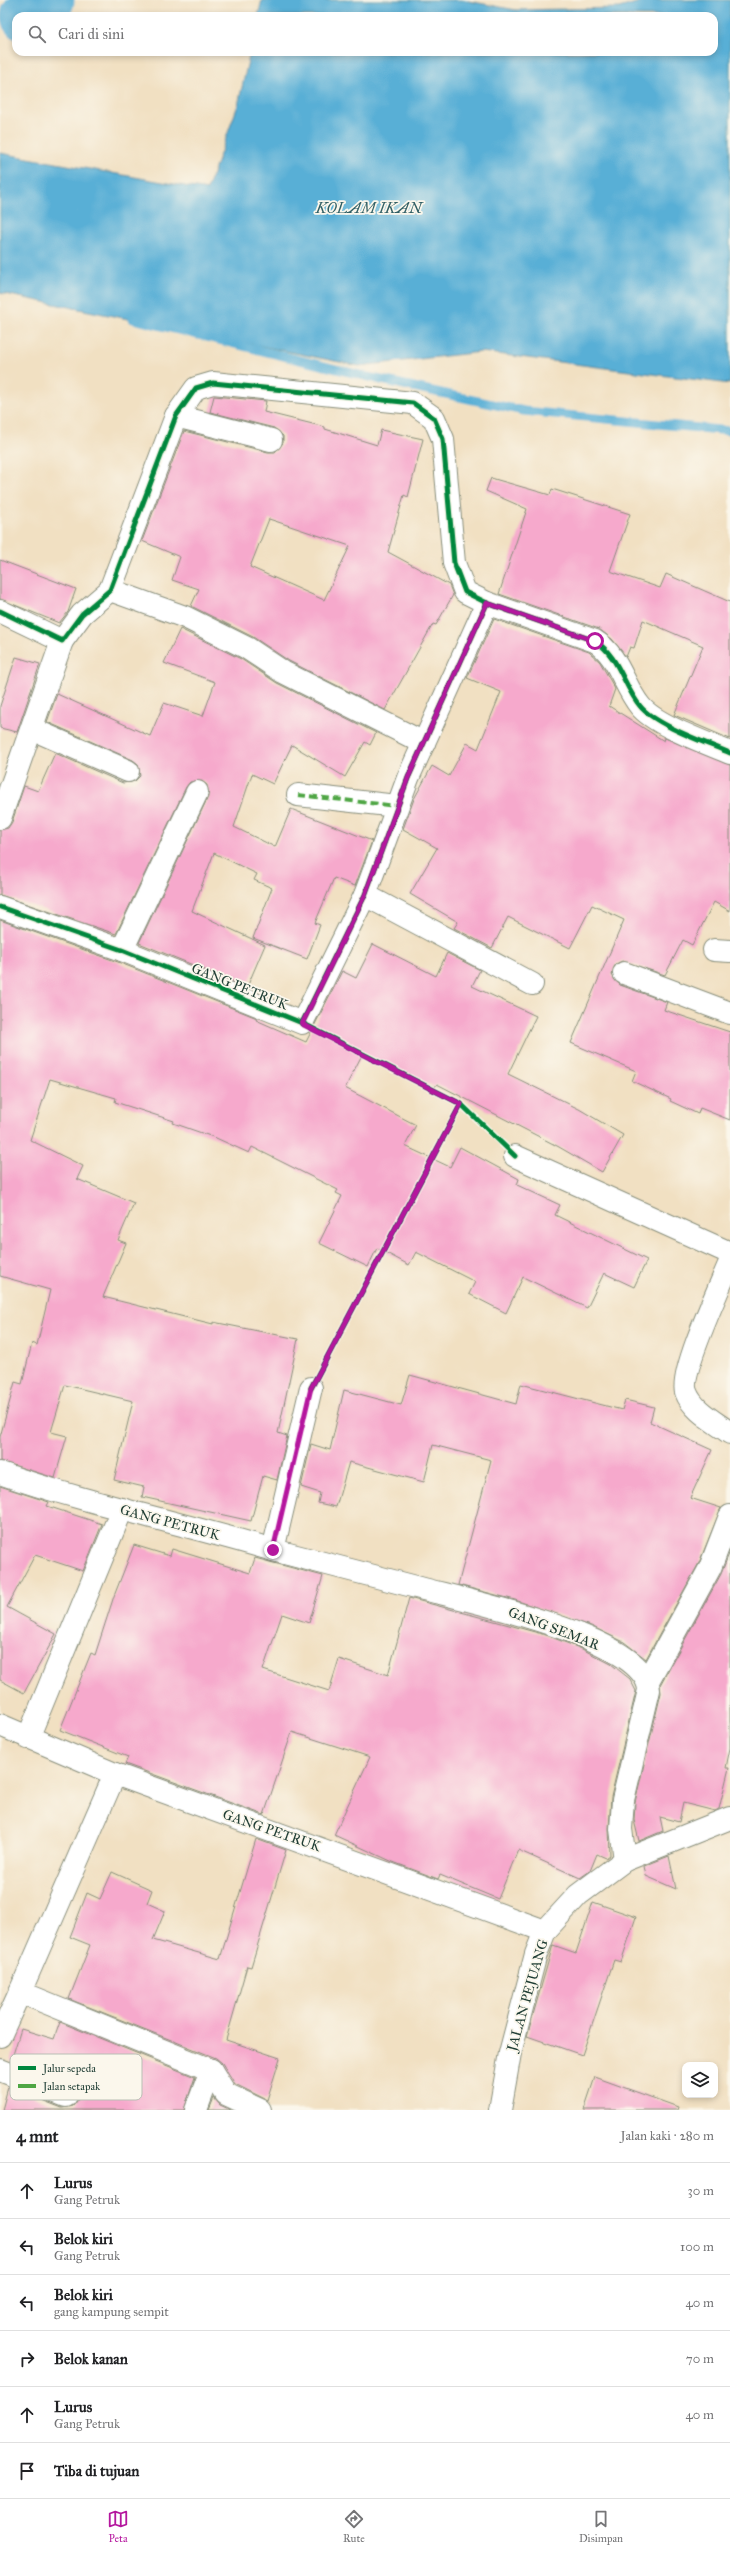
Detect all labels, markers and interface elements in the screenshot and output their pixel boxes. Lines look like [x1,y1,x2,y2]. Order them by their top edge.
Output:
search box [12,12,718,56]
icon: search [26,23,48,45]
text: Cari di sini [58,25,124,43]
water label: KOLAM IKAN [315,199,424,217]
route start [586,632,604,650]
street label: GANG PETRUK [189,959,292,1014]
street label: GANG PETRUK [118,1501,223,1544]
route end [264,1541,282,1559]
street label: GANG SEMAR [506,1603,603,1654]
street label: GANG PETRUK [221,1806,324,1856]
street label: JALAN PEJUANG [503,1937,553,2055]
legend [10,2054,142,2100]
text: Jalur sepeda [42,2062,96,2076]
map controls [682,2062,718,2098]
button: layers [682,2062,718,2098]
text: Jalan setapak [42,2080,101,2094]
text: 4 mnt [16,2126,59,2147]
text: Jalan kaki · 280 m [621,2128,714,2144]
text: Lurus [54,2174,92,2192]
icon: ahead [16,2180,38,2202]
text: 30 m [688,2183,714,2199]
text: Gang Petruk [54,2192,120,2208]
text: Belok kiri [54,2230,113,2248]
icon: left [16,2236,38,2258]
text: 100 m [680,2239,714,2255]
text: Gang Petruk [54,2248,120,2264]
text: Belok kiri [54,2286,113,2304]
icon: left [16,2292,38,2314]
text: 40 m [685,2295,714,2311]
text: gang kampung sempit [54,2304,169,2320]
icon: right [16,2348,38,2370]
text: Belok kanan [54,2350,128,2368]
text: 70 m [686,2351,714,2367]
text: Lurus [54,2398,92,2416]
icon: ahead [16,2404,38,2426]
text: 40 m [685,2407,714,2423]
text: Gang Petruk [54,2416,120,2432]
icon: arrive [16,2460,38,2482]
text: Tiba di tujuan [54,2462,139,2480]
tab: Peta [107,2508,129,2545]
tab: Rute [343,2508,365,2545]
tab: Disimpan [579,2508,623,2545]

